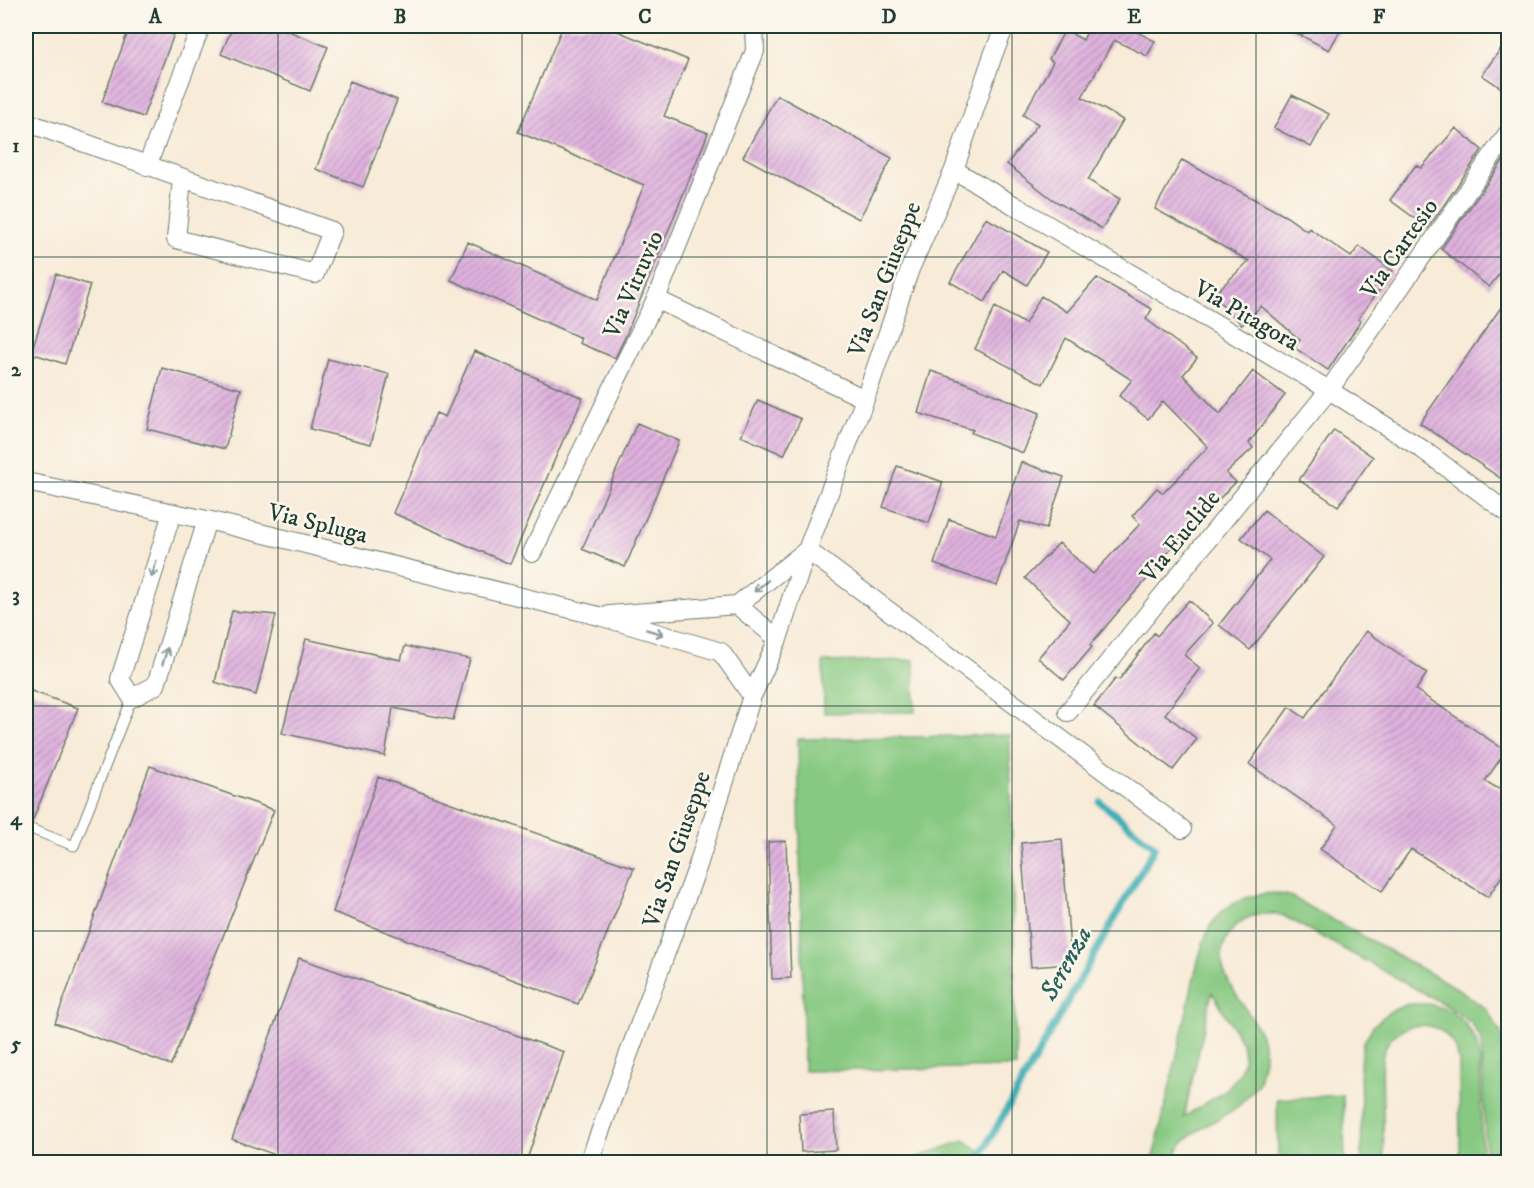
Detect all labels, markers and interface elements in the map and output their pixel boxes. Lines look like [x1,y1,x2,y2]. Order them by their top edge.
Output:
text: A [148,5,163,30]
text: B [394,5,406,30]
text: C [638,5,652,30]
text: D [882,5,897,30]
text: E [1127,5,1141,30]
text: F [1373,5,1386,30]
text: 1 [12,134,20,159]
street label: Via Cartesio [1354,193,1445,305]
street label: Via San Giuseppe [841,198,928,362]
street label: Via Vitruvio [597,226,671,344]
street label: Via Pitagora [1188,273,1305,358]
text: 2 [11,358,22,383]
street label: Via Euclide [1134,484,1227,590]
street label: Via Spluga [264,497,371,551]
one-way arrow [148,559,159,578]
one-way arrow [753,580,769,593]
text: 3 [12,583,20,608]
one-way arrow [645,627,664,638]
one-way arrow [160,647,171,666]
street label: Via San Giuseppe [636,767,718,932]
text: 4 [10,807,23,832]
water label: Serenza [1032,921,1100,1007]
text: 5 [10,1032,21,1057]

